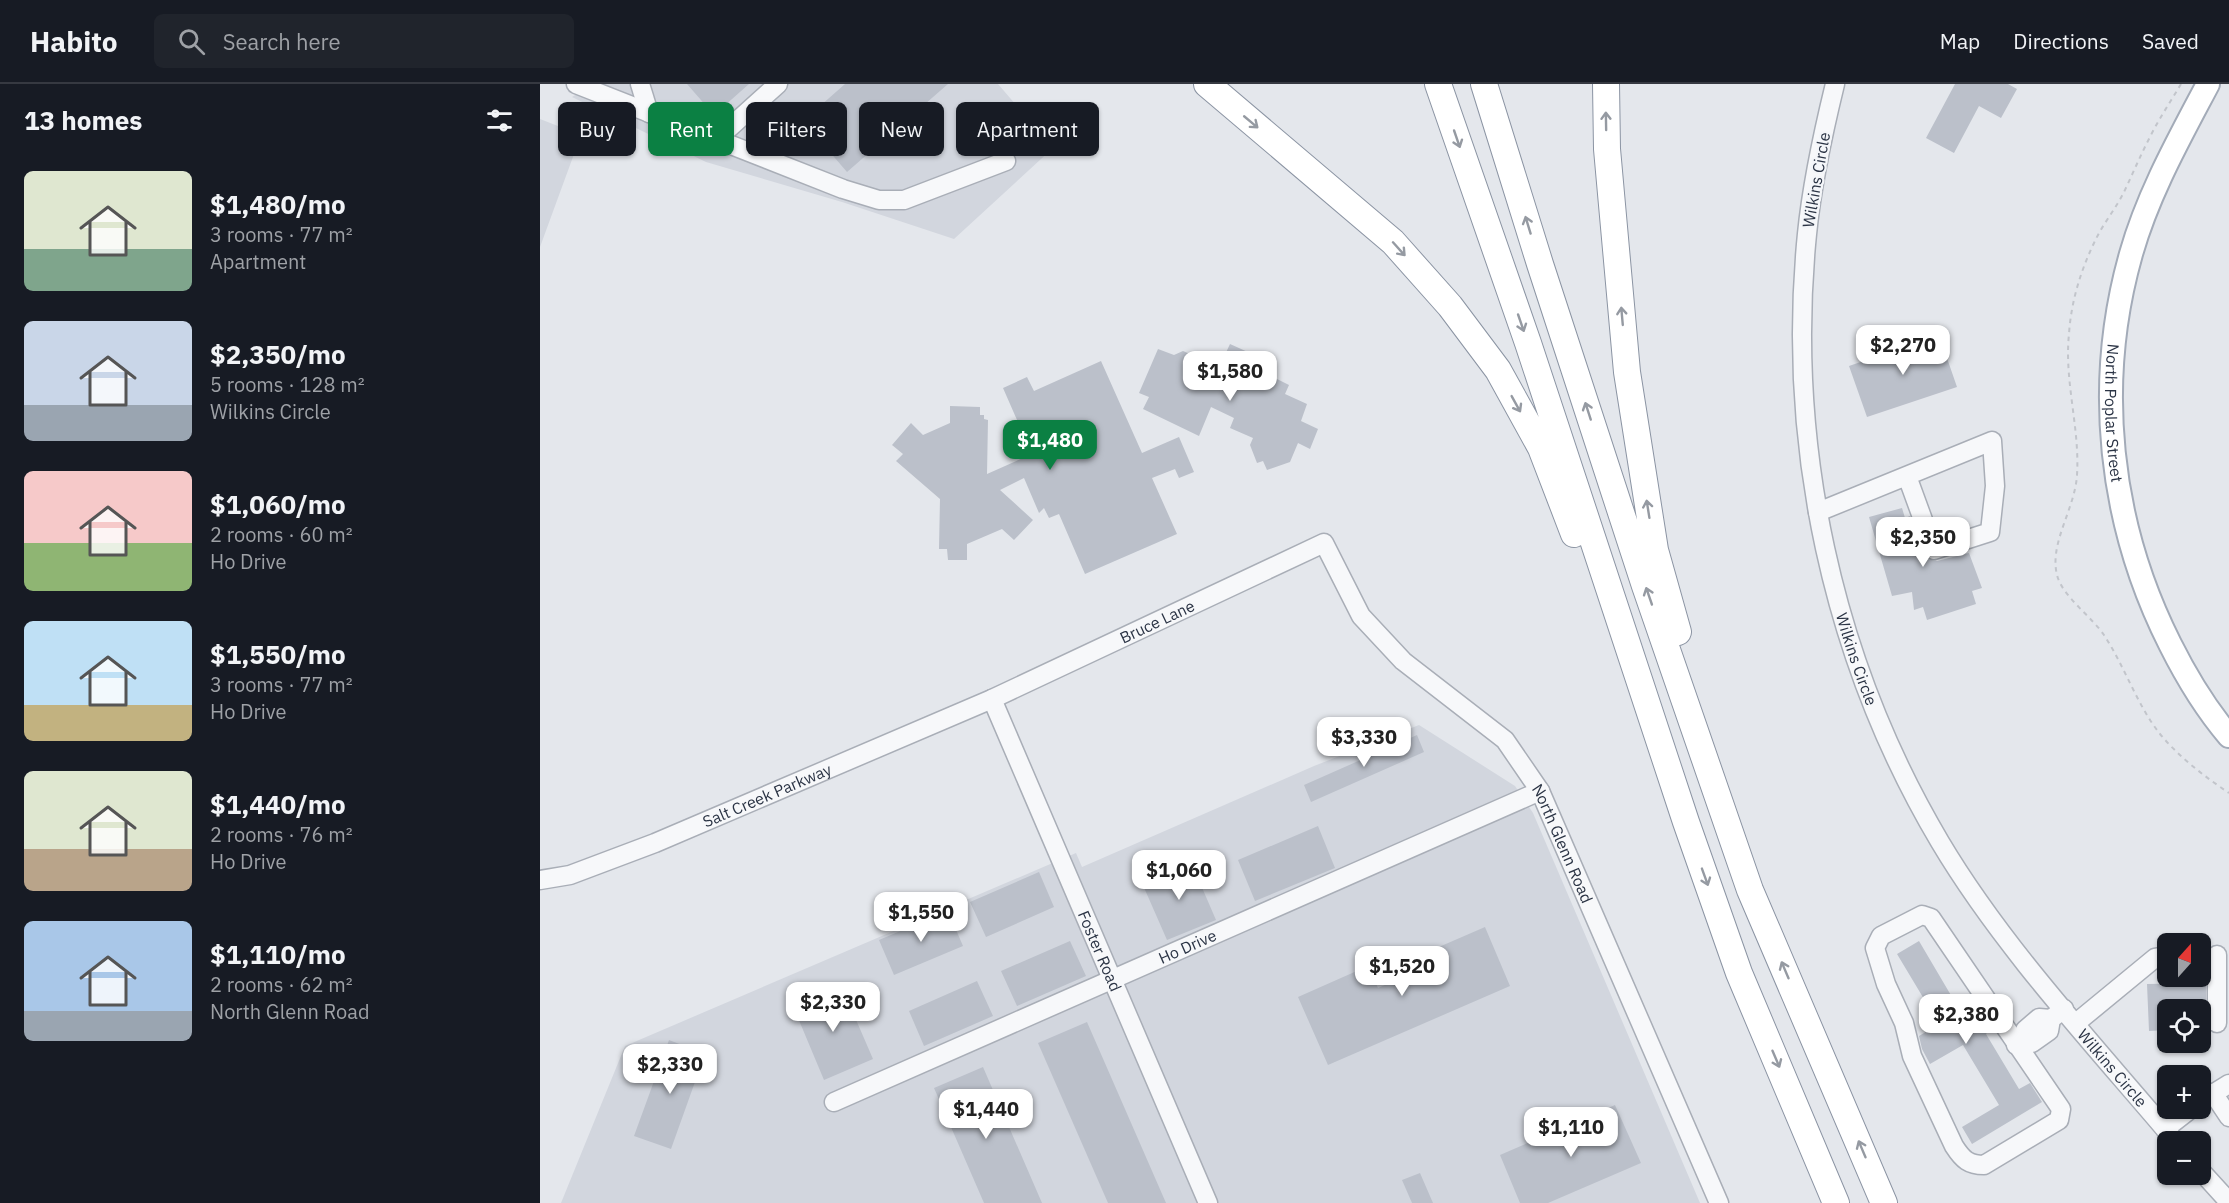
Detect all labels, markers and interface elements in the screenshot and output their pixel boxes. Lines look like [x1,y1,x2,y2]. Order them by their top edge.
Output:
search box [154,14,574,68]
text: Habito [30,23,118,60]
icon: search [175,25,208,58]
text: Search here [223,27,341,56]
text: Map [1940,27,1980,55]
text: Directions [2013,27,2109,55]
text: Saved [2142,27,2199,55]
chip: Buy [558,102,636,156]
chip: Rent [648,102,734,156]
chip: Filters [746,102,847,156]
chip: New [859,102,944,156]
chip: Apartment [956,102,1099,156]
text: 13 homes [24,103,142,137]
icon: filters [483,104,516,137]
one-way arrow [1600,112,1612,132]
one-way arrow [1243,115,1258,129]
one-way arrow [1452,129,1463,148]
street label: Wilkins Circle [1798,130,1834,229]
text: $1,480/mo [210,187,346,221]
icon: home [72,195,144,267]
one-way arrow [1522,216,1533,235]
text: 3 rooms · 77 m² [210,221,353,248]
one-way arrow [1392,241,1406,256]
text: Apartment [210,248,306,275]
one-way arrow [1616,306,1627,326]
one-way arrow [1516,313,1527,332]
pin: $2,270 [1854,325,1952,376]
text: $2,270 [1870,331,1936,358]
text: $2,350/mo [210,337,346,371]
street label: North Poplar Street [2101,343,2128,484]
icon: home [72,345,144,417]
pin: $1,580 [1181,351,1279,402]
text: $1,580 [1197,357,1263,384]
text: 5 rooms · 128 m² [210,371,365,398]
one-way arrow [1510,395,1522,412]
text: Wilkins Circle [210,398,331,425]
one-way arrow [1582,402,1593,421]
pin: $1,480 [1001,420,1099,471]
text: $1,480 [1017,426,1083,453]
text: $1,060/mo [210,487,346,521]
icon: home [72,495,144,567]
one-way arrow [1643,499,1654,519]
pin: $2,350 [1874,517,1972,568]
text: 2 rooms · 60 m² [210,521,353,548]
text: $2,350 [1890,523,1956,550]
text: Ho Drive [210,548,286,575]
one-way arrow [1642,587,1653,606]
street label: Bruce Lane [1116,595,1198,648]
street label: Wilkins Circle [1832,610,1882,708]
text: $1,550/mo [210,637,346,671]
icon: home [72,645,144,717]
text: 3 rooms · 77 m² [210,671,353,698]
text: Ho Drive [210,698,286,725]
pin: $3,330 [1315,717,1413,768]
text: $3,330 [1331,723,1397,750]
street label: Salt Creek Parkway [700,759,834,831]
street label: North Glenn Road [1528,780,1597,906]
text: $1,440/mo [210,787,346,821]
icon: home [72,795,144,867]
text: 2 rooms · 76 m² [210,821,353,848]
text: Ho Drive [210,848,286,875]
pin: $1,060 [1130,850,1228,901]
text: $1,060 [1146,856,1212,883]
one-way arrow [1701,868,1712,886]
pin: $1,550 [872,892,970,943]
text: $1,550 [888,898,954,925]
street label: Foster Road [1074,907,1126,994]
street label: Ho Drive [1155,925,1219,968]
north arrow [2157,933,2211,987]
map controls [2157,933,2211,1185]
text: $1,110/mo [210,937,346,971]
icon: home [72,945,144,1017]
pin: $1,520 [1353,946,1451,997]
text: $1,520 [1369,952,1435,979]
one-way arrow [1779,961,1790,979]
text: 2 rooms · 62 m² [210,971,353,998]
pin: $2,330 [784,982,882,1033]
text: $2,330 [800,988,866,1015]
pin: $2,380 [1917,994,2015,1045]
text: North Glenn Road [210,998,370,1025]
button: locate [2157,999,2211,1053]
text: $2,380 [1933,1000,1999,1027]
street label: Wilkins Circle [2073,1025,2152,1111]
pin: $2,330 [621,1044,719,1095]
text: $2,330 [637,1050,703,1077]
one-way arrow [1771,1050,1782,1068]
button: + [2157,1065,2211,1119]
pin: $1,440 [937,1089,1035,1140]
text: $1,440 [953,1095,1019,1122]
pin: $1,110 [1522,1107,1620,1158]
text: $1,110 [1538,1113,1604,1140]
button: − [2157,1131,2211,1185]
one-way arrow [1856,1140,1867,1159]

